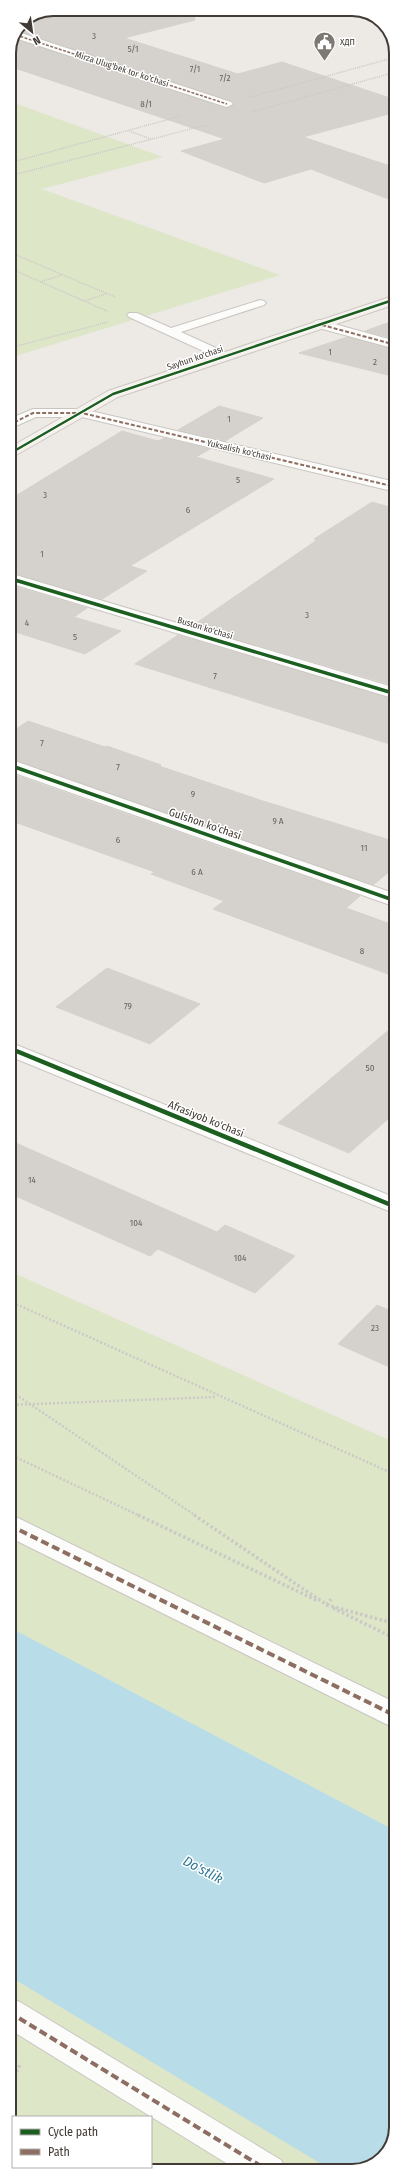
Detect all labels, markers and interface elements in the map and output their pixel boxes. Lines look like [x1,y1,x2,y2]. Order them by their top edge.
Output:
north arrow [12,12,52,52]
public building icon: ХДП [312,29,338,62]
house number: 3 [92,31,96,41]
text: N [31,33,43,48]
place label: ХДП [340,37,355,47]
house number: 5/1 [127,44,139,54]
street label: Mirza Ulug'bek tor ko'chasi [74,49,170,89]
house number: 7/1 [190,64,200,74]
house number: 7/2 [219,73,231,83]
house number: 8/1 [140,99,152,109]
street label: Sayhun ko'chasi [166,344,224,372]
house number: 1 [328,347,332,357]
house number: 2 [373,357,377,367]
house number: 1 [227,414,231,424]
street label: Yuksalish ko'chasi [206,438,272,462]
house number: 5 [236,475,240,485]
house number: 3 [43,490,47,500]
house number: 6 [186,505,191,515]
house number: 1 [40,549,44,559]
house number: 3 [305,610,309,620]
street label: Buston ko'chasi [176,615,234,641]
house number: 4 [25,618,30,628]
house number: 5 [73,632,77,642]
house number: 7 [213,671,217,681]
house number: 7 [40,738,44,748]
house number: 7 [116,762,120,772]
house number: 9 [191,789,195,799]
street label: Gulshon ko'chasi [167,806,243,843]
house number: 9 А [272,816,284,826]
house number: 6 [116,835,121,845]
house number: 11 [361,843,367,853]
house number: 6 А [191,867,203,877]
house number: 8 [360,946,365,956]
house number: 79 [124,1001,132,1011]
house number: 50 [366,1063,375,1073]
street label: Afrasiyob ko'chasi [166,1098,246,1140]
house number: 14 [28,1175,37,1185]
house number: 104 [130,1218,143,1228]
house number: 104 [234,1253,247,1263]
house number: 23 [371,1323,379,1333]
water label: Do'stlik [180,1853,226,1888]
legend [12,2116,152,2168]
text: Cycle path [48,2125,98,2139]
text: Path [48,2145,70,2159]

